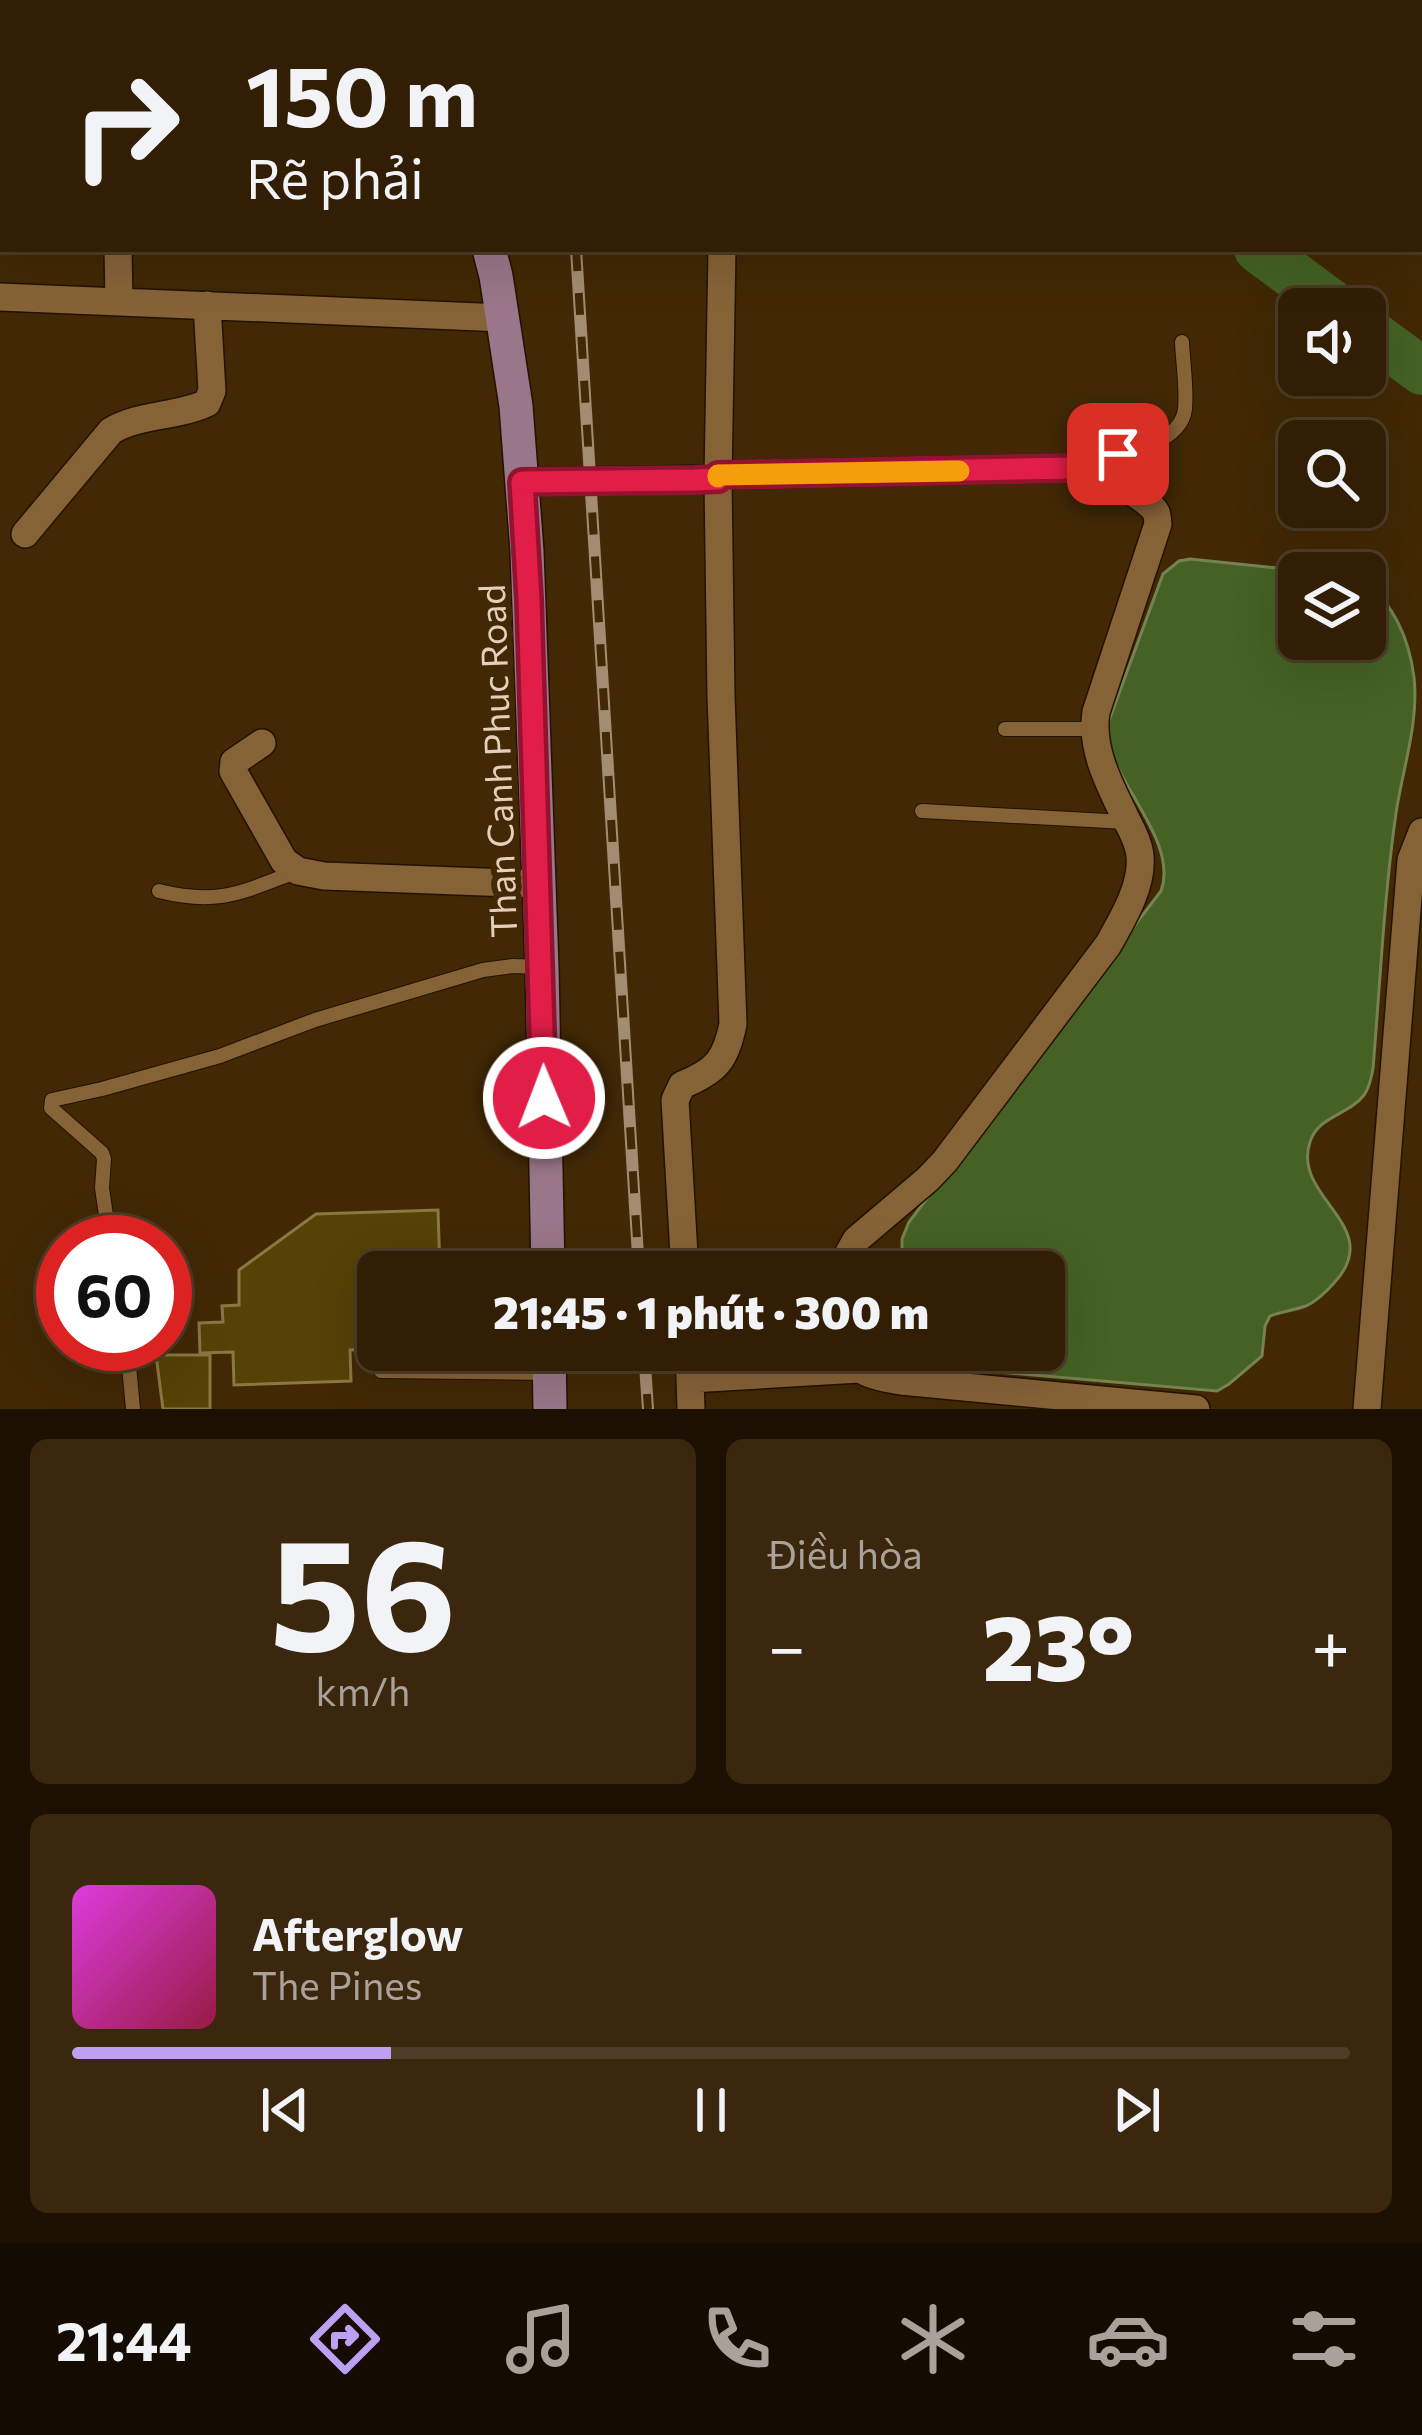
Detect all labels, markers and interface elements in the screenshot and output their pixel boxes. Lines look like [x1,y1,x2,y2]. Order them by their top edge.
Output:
text: 150 m [246,42,478,144]
icon: right [48,48,204,204]
text: Rẽ phải [246,144,424,210]
map controls [1278,288,1386,660]
button: sound [1278,288,1386,396]
pin [1067,403,1169,505]
button: search [1278,420,1386,528]
icon: arrive [1085,421,1151,487]
button: layers [1278,552,1386,660]
street label: Than Canh Phuc Road [468,583,524,939]
position arrow [481,1035,607,1161]
speed limit sign: 60 [36,1215,192,1371]
text: 21:45 · 1 phút · 300 m [493,1283,929,1338]
text: 56 [269,1492,457,1683]
text: Điều hòa [768,1529,923,1577]
text: 23° [983,1589,1134,1700]
text: − [768,1604,806,1685]
text: + [1311,1604,1350,1685]
text: km/h [316,1666,410,1714]
text: Afterglow [252,1905,463,1960]
text: The Pines [252,1960,423,2008]
icon: previous [252,2077,318,2143]
icon: pause [678,2077,744,2143]
icon: next [1104,2077,1170,2143]
icon: directions [303,2297,387,2381]
icon: music [499,2297,583,2381]
icon: phone [695,2297,779,2381]
icon: climate [891,2297,975,2381]
icon: car [1086,2297,1170,2381]
icon: filters [1282,2297,1366,2381]
text: 21:44 [56,2306,192,2372]

